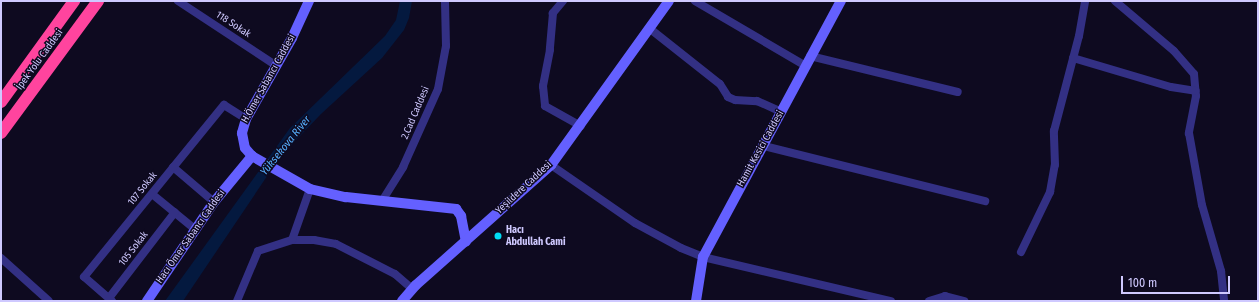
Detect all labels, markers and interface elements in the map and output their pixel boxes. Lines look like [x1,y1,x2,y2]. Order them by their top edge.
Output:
street label: 118 Sokak [213,9,253,41]
street label: İpek Yolu Caddesi [14,27,66,93]
street label: H.Ömer Sabancı Caddesi [240,33,298,125]
street label: 2.Cad Caddesi [399,85,433,141]
street label: Hamit Kesici Caddesi [735,109,787,189]
water label: Yüksekova River [258,114,314,178]
street label: Yeşildere Caddesi [494,159,554,217]
street label: 107 Sokak [126,170,160,208]
street label: Hacı Ömer Sabancı Caddesi [154,188,228,286]
place label: Hacı Abdullah Cami [506,224,566,248]
street label: 105 Sokak [117,229,151,269]
marker: Hacı Abdullah Cami [493,231,503,241]
scale bar [1123,268,1232,294]
text: 100 m [1128,276,1157,290]

